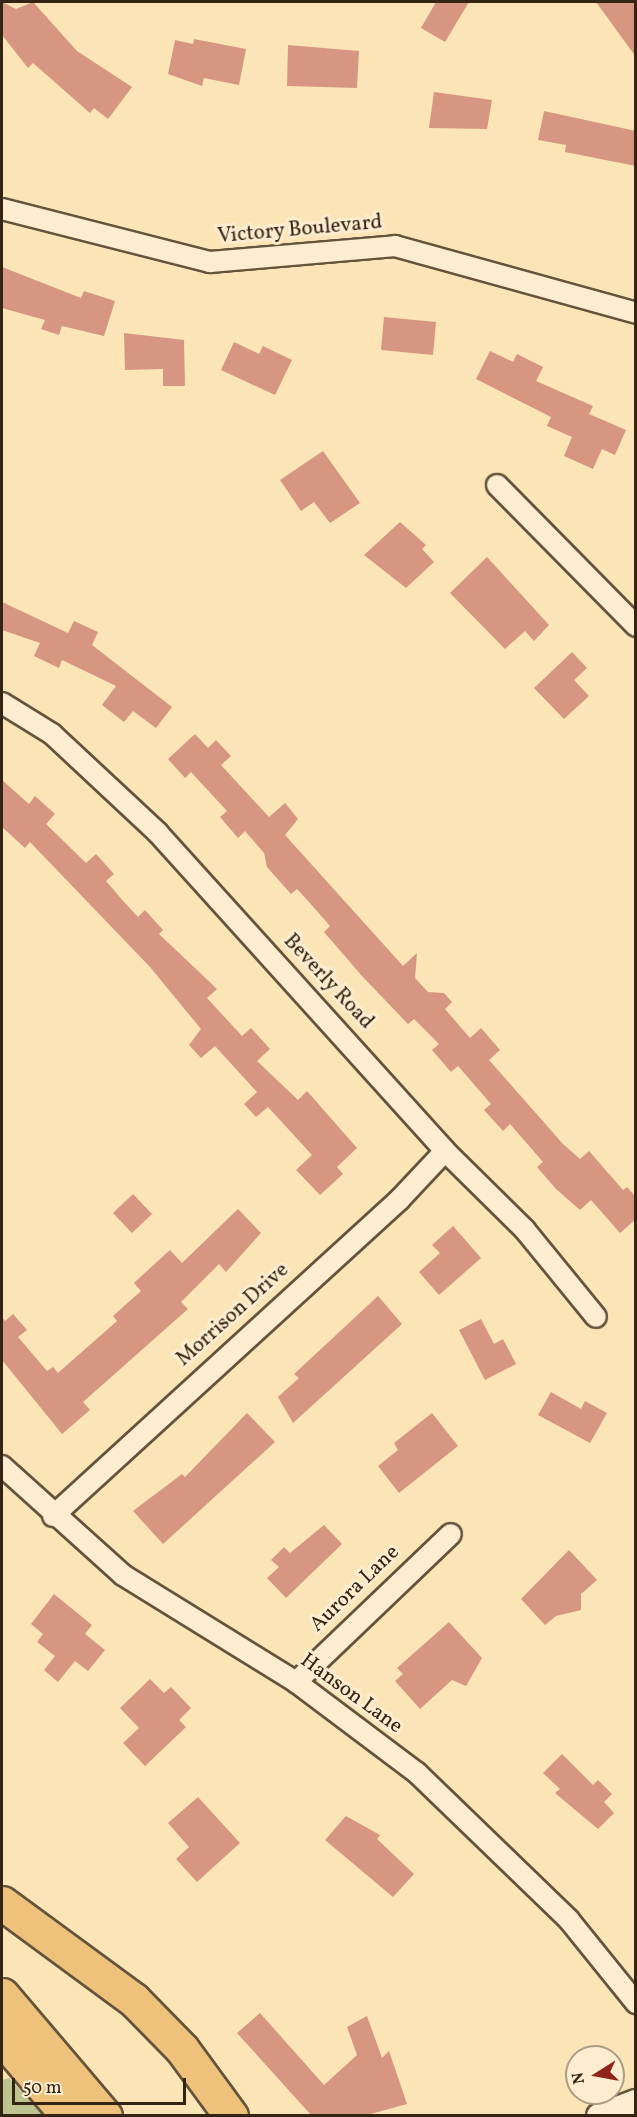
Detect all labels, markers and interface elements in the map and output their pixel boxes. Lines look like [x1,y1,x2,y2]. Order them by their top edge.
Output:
street label: Victory Boulevard [216,210,384,250]
street label: Beverly Road [277,929,379,1035]
street label: Morrison Drive [172,1258,294,1372]
street label: Aurora Lane [305,1540,405,1638]
street label: Hanson Lane [295,1648,407,1740]
north arrow [565,2045,625,2105]
scale bar [15,2066,189,2104]
text: N [567,2070,591,2086]
text: 50 m [23,2076,62,2101]

